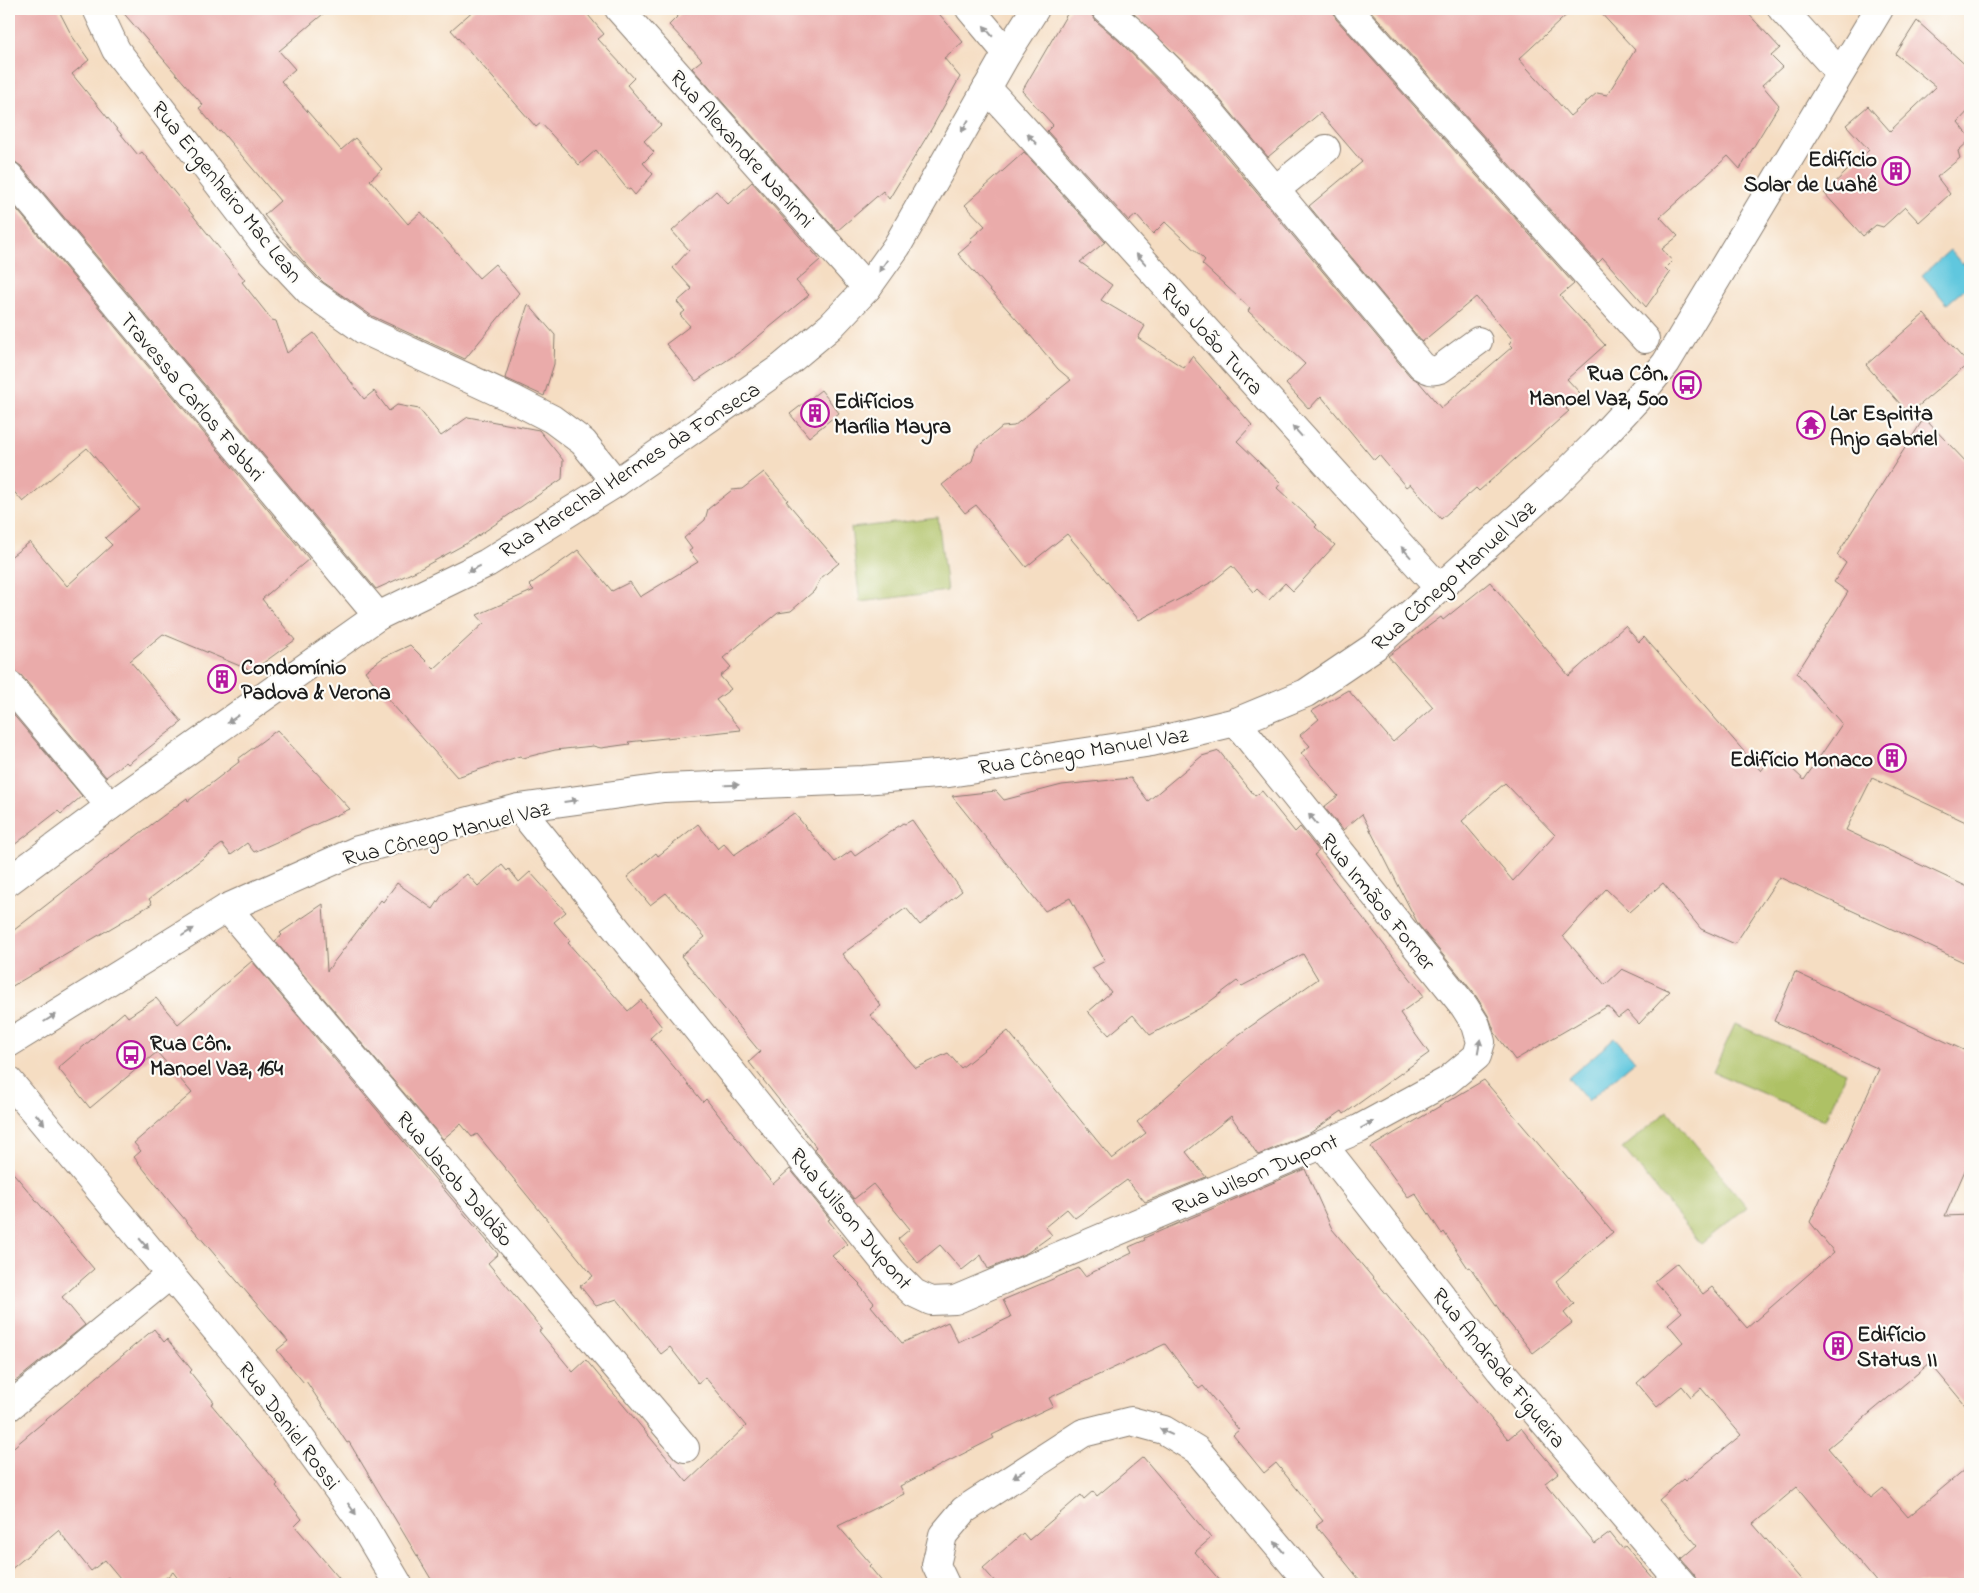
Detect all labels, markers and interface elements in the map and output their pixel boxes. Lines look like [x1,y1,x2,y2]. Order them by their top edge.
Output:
one-way arrow [983,24,994,37]
street label: Rua Alexandre Naninni [661,64,821,236]
street label: Rua Engenheiro Mac Lean [141,95,309,291]
one-way arrow [961,119,970,132]
one-way arrow [1026,133,1038,145]
place label: Edifício Solar de Luahê [1744,145,1878,202]
building icon: Edifício Solar de Luahê [1881,156,1911,186]
one-way arrow [1135,254,1147,266]
one-way arrow [878,259,888,273]
street label: Rua João Turra [1151,277,1270,403]
street label: Travessa Carlos Fabbri [110,306,271,489]
place label: Rua Côn. Manoel Vaz, 500 [1529,359,1669,416]
bus stop icon: Rua Côn. Manoel Vaz, 500 [1672,370,1702,400]
street label: Rua Marechal Hermes da Fonseca [494,375,767,568]
place label: Edifícios Marília Mayra [834,387,951,445]
building icon: Edifícios Marília Mayra [800,398,830,428]
place label: Lar Espirita Anjo Gabriel [1830,399,1938,456]
temple icon: Lar Espirita Anjo Gabriel [1796,410,1826,440]
one-way arrow [1291,426,1303,438]
street label: Rua Cônego Manuel Vaz [1365,494,1546,661]
one-way arrow [1400,546,1412,558]
one-way arrow [467,565,481,573]
place label: Condomínio Padova & Verona [241,653,391,710]
building icon: Condomínio Padova & Verona [207,664,237,694]
one-way arrow [226,714,239,724]
street label: Rua Cônego Manuel Vaz [976,720,1192,786]
building icon: Edifício Monaco [1877,743,1907,773]
place label: Edifício Monaco [1730,745,1873,777]
one-way arrow [724,781,740,789]
street label: Rua Cônego Manuel Vaz [340,794,555,877]
one-way arrow [563,797,579,805]
one-way arrow [1308,813,1319,826]
street label: Rua Irmãos Forner [1311,827,1442,979]
one-way arrow [182,927,195,937]
one-way arrow [44,1013,57,1022]
place label: Rua Côn. Manoel Vaz, 164 [150,1029,284,1086]
one-way arrow [1475,1038,1483,1054]
bus stop icon: Rua Côn. Manoel Vaz, 164 [116,1040,146,1070]
street label: Rua Jacob Daldão [387,1105,520,1255]
one-way arrow [34,1113,45,1125]
one-way arrow [1360,1120,1374,1129]
street label: Rua Wilson Dupont [1168,1126,1345,1225]
street label: Rua Wilson Dupont [781,1142,919,1299]
one-way arrow [138,1237,150,1249]
street label: Rua Andrade Figueira [1422,1282,1573,1457]
place label: Edifício Status II [1857,1320,1937,1377]
building icon: Edifício Status II [1823,1331,1853,1361]
street label: Rua Daniel Rossi [229,1356,347,1498]
one-way arrow [1159,1428,1173,1436]
one-way arrow [1012,1469,1025,1479]
one-way arrow [347,1502,357,1516]
one-way arrow [1273,1541,1284,1554]

